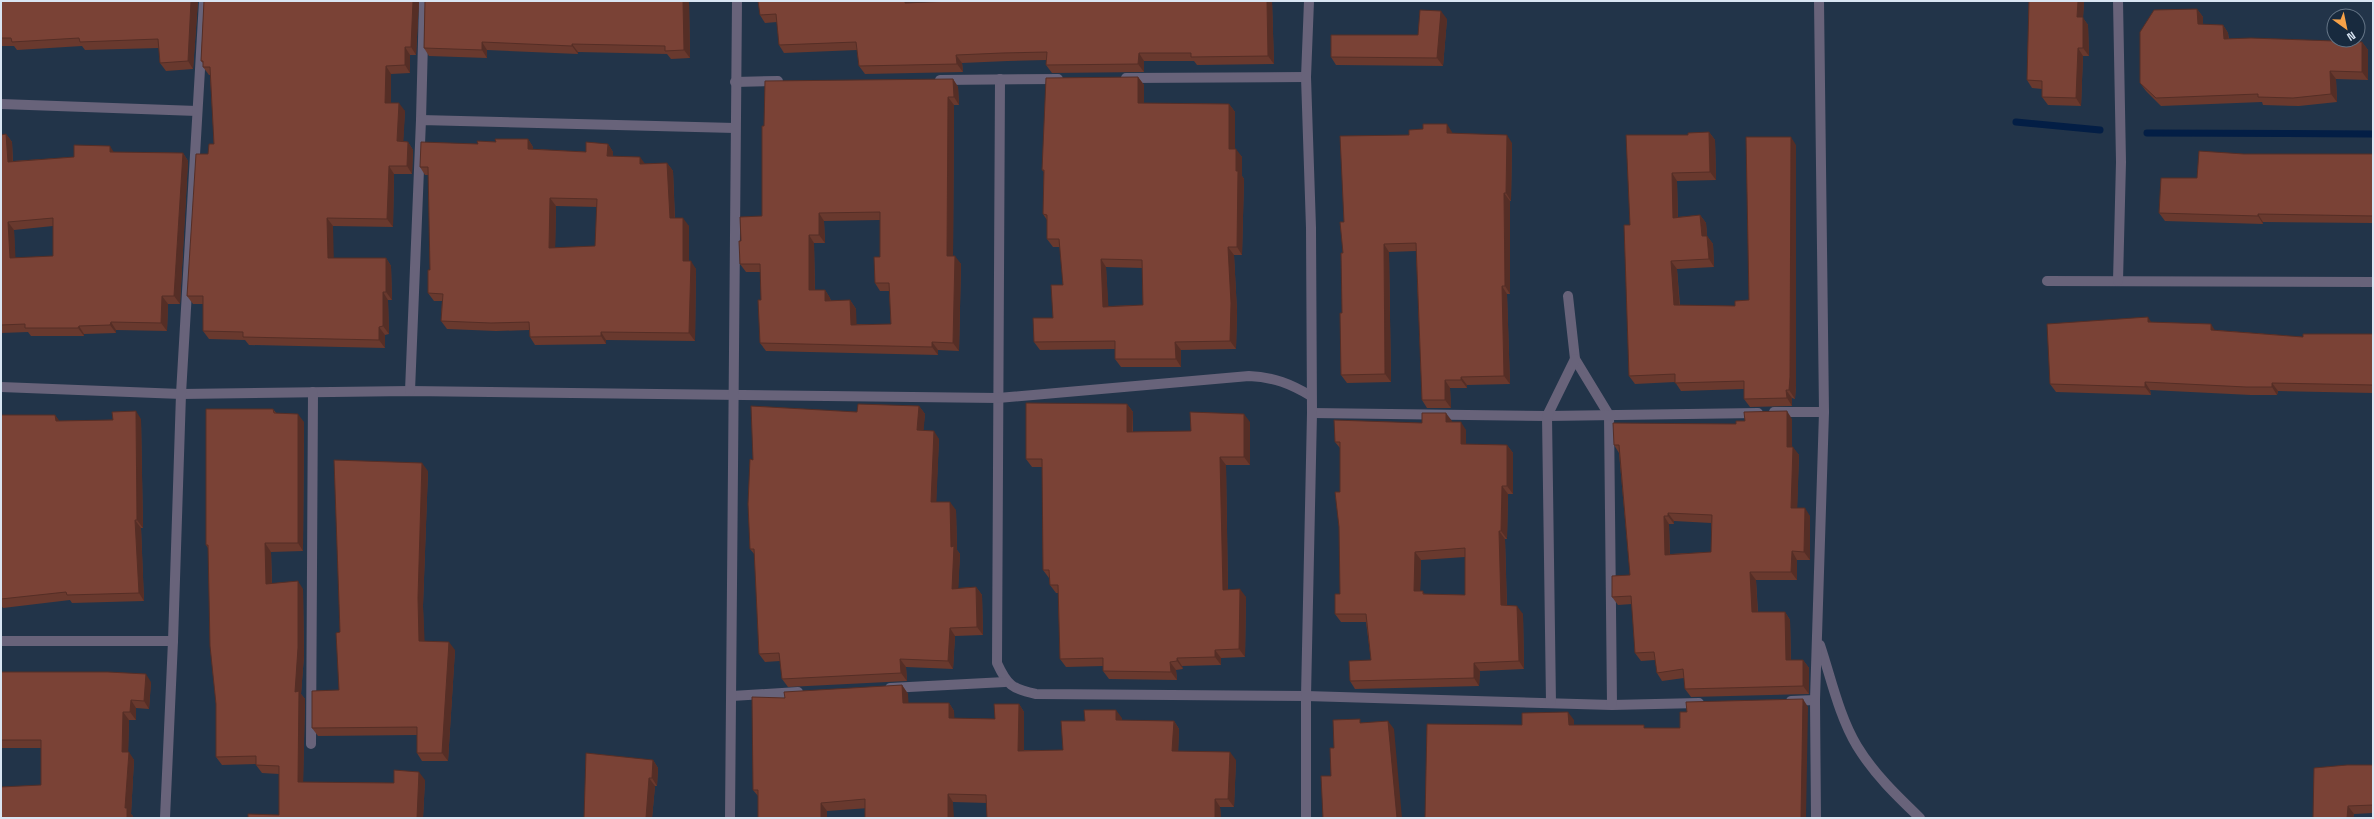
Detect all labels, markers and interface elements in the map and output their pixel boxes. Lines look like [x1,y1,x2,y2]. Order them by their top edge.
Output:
north arrow [2326,8,2366,48]
text: N [2345,29,2358,44]

